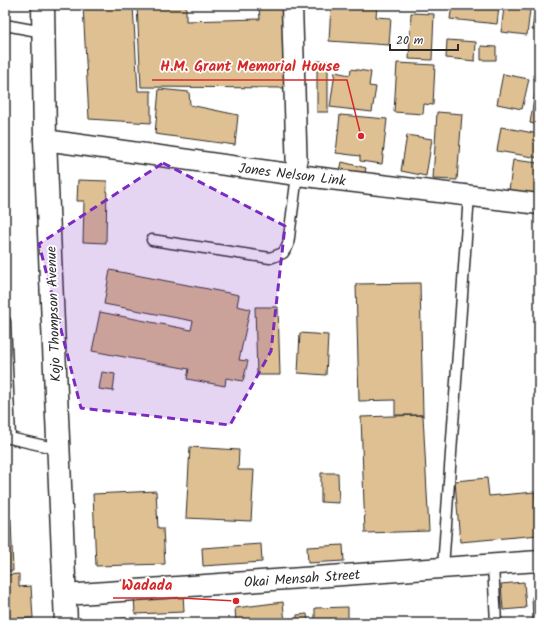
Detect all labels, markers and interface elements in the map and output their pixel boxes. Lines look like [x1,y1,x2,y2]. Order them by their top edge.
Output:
scale bar [390,26,458,52]
text: 20 m [396,31,424,50]
callout: H.M. Grant Memorial House [152,53,347,80]
text: H.M. Grant Memorial House [160,55,340,79]
street label: Jones Nelson Link [237,158,347,193]
street label: Kojo Thompson Avenue [41,245,67,382]
street label: Okai Mensah Street [243,564,362,594]
callout: Wadada [113,571,180,598]
text: Wadada [122,574,173,598]

